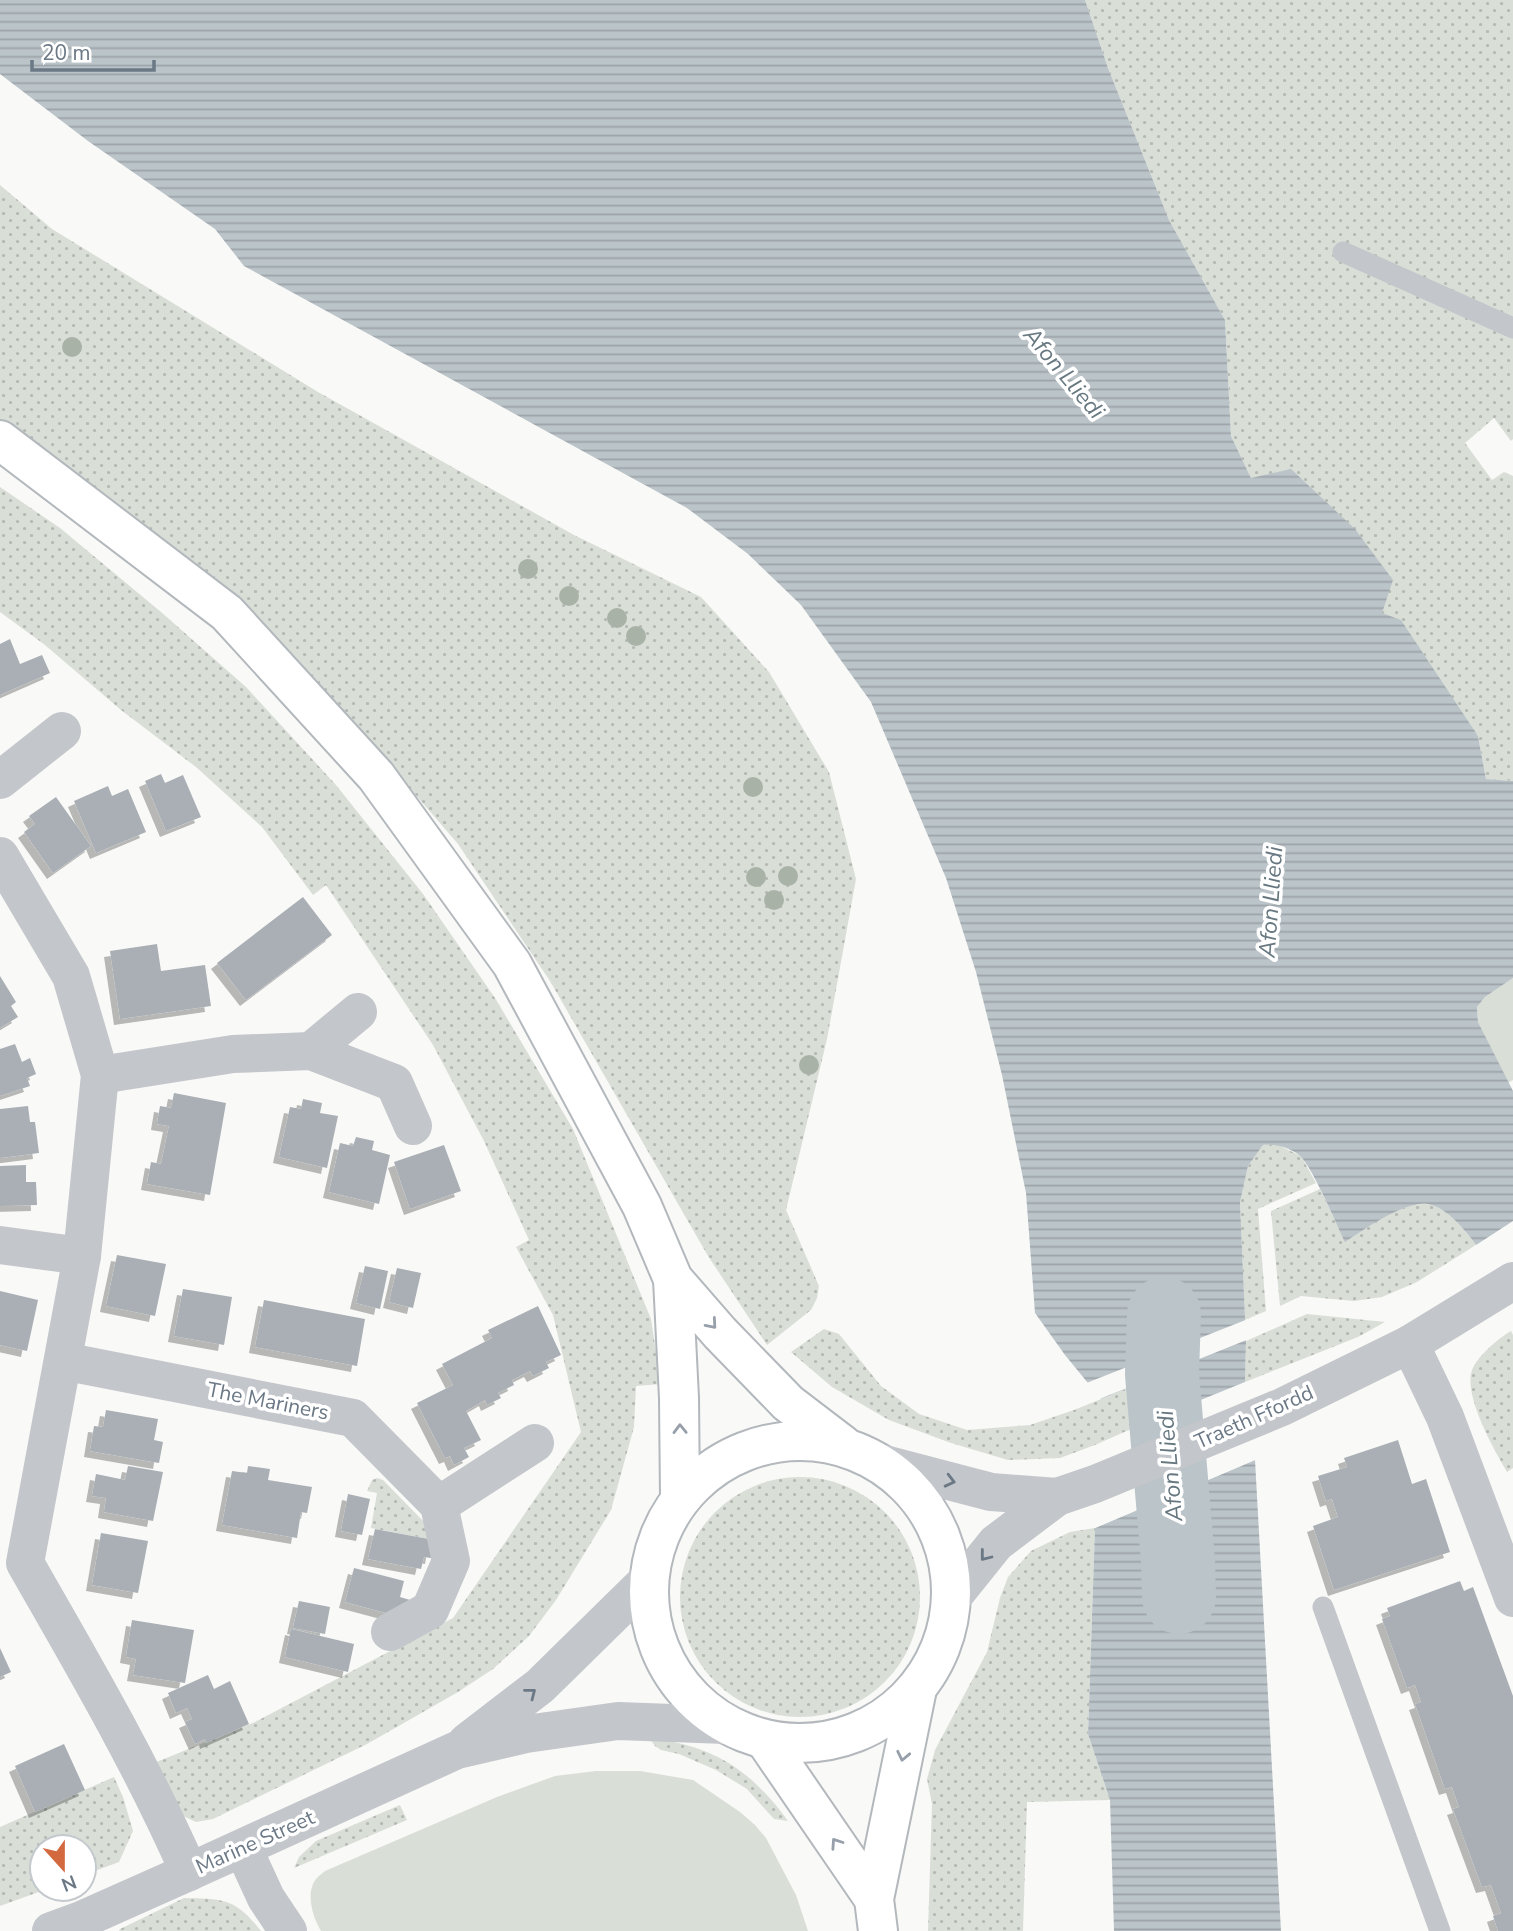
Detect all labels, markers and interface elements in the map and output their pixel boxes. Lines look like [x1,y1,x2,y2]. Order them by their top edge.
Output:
scale bar [32,28,154,72]
text: 20 m [42,39,91,67]
water label: Afon Lliedi [1016,320,1112,426]
water label: Afon Lliedi [1252,845,1290,960]
one-way arrow [704,1316,716,1329]
street label: The Mariners [205,1376,331,1426]
street label: Traeth Ffordd [1190,1378,1318,1456]
water label: Afon Lliedi [1150,1409,1190,1524]
one-way arrow [672,1424,688,1434]
one-way arrow [944,1473,956,1487]
one-way arrow [981,1548,994,1560]
one-way arrow [522,1689,535,1701]
one-way arrow [897,1750,912,1762]
street label: Marine Street [191,1803,319,1881]
north arrow [28,1833,98,1903]
one-way arrow [831,1837,844,1850]
text: N [57,1868,80,1898]

